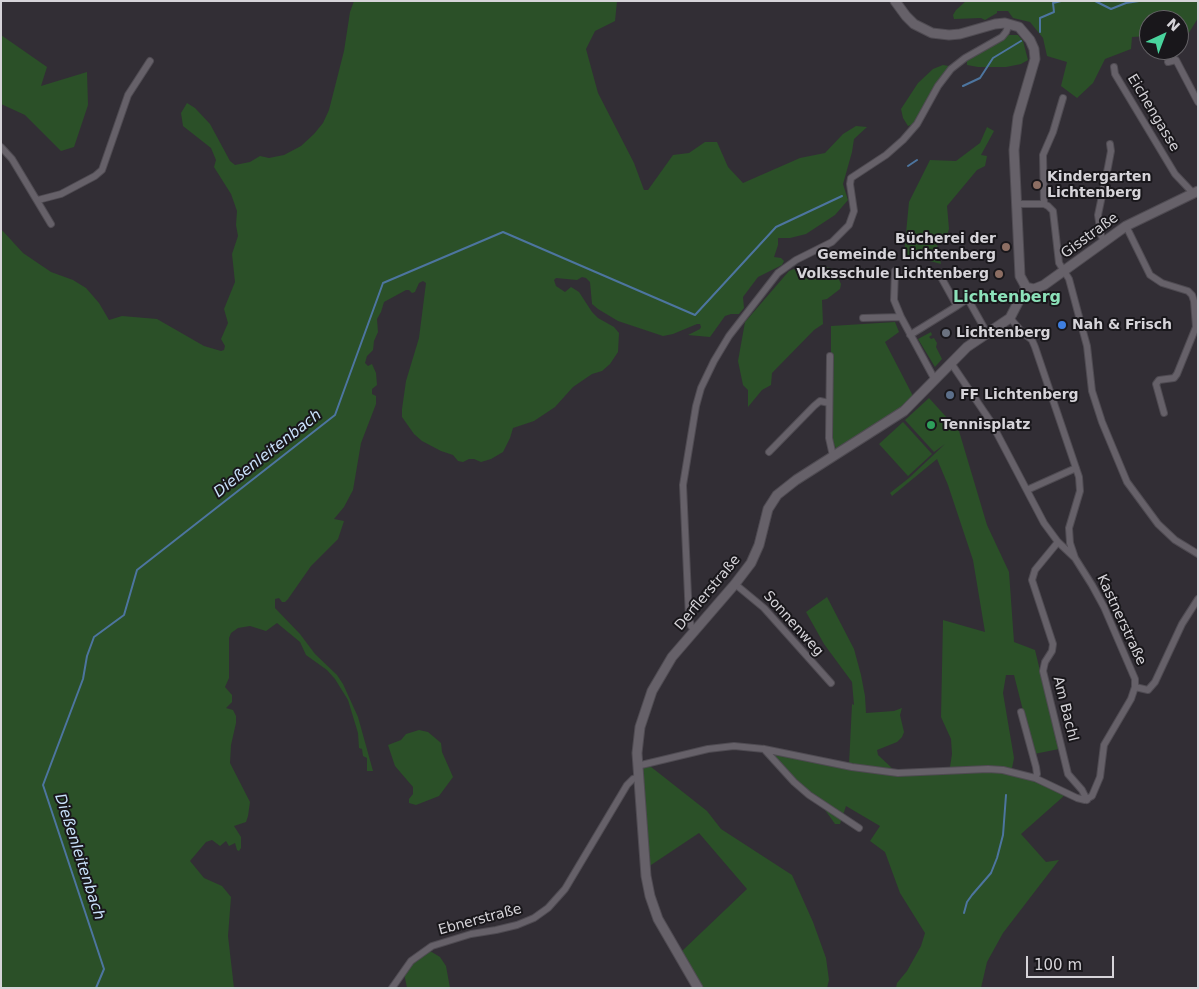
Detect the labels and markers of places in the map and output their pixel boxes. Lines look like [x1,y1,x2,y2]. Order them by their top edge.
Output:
place label: Kindergarten Lichtenberg [1047,169,1152,202]
marker: Kindergarten Lichtenberg [1031,179,1043,191]
place label: Bücherei der Gemeinde Lichtenberg [817,231,996,264]
marker: Bücherei der Gemeinde Lichtenberg [1000,241,1012,253]
place label: Volksschule Lichtenberg [797,266,989,282]
marker: Volksschule Lichtenberg [993,268,1005,280]
place label: Nah & Frisch [1072,317,1172,333]
marker: Nah & Frisch [1056,319,1068,331]
place label: Lichtenberg [956,325,1051,341]
marker: Lichtenberg [940,327,952,339]
place label: FF Lichtenberg [960,387,1079,403]
marker: FF Lichtenberg [944,389,956,401]
place label: Tennisplatz [941,417,1030,433]
marker: Tennisplatz [925,419,937,431]

